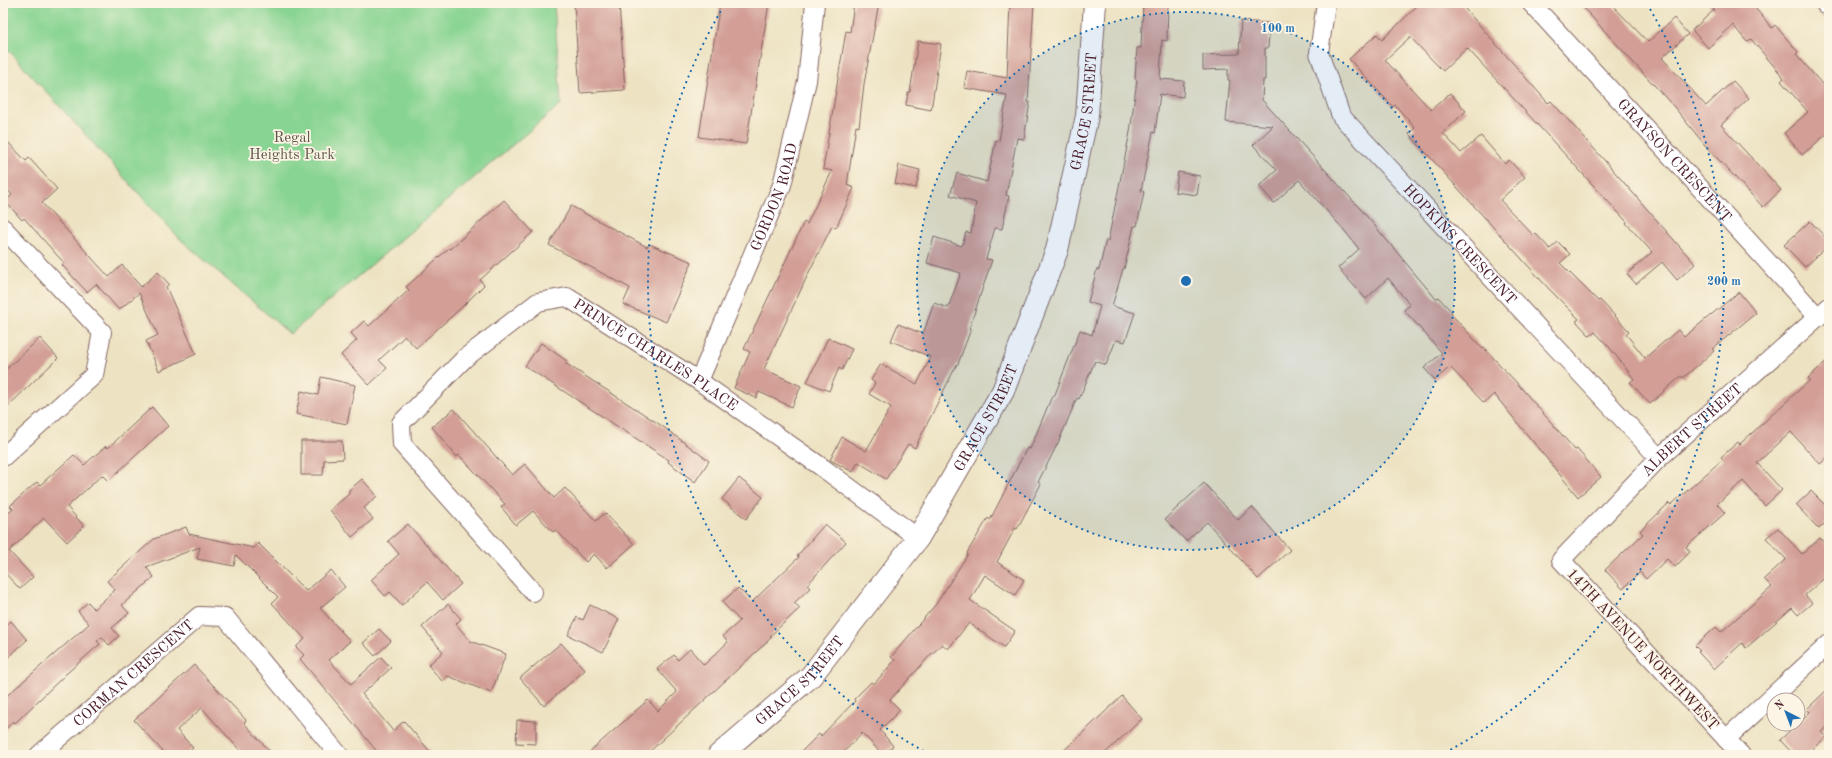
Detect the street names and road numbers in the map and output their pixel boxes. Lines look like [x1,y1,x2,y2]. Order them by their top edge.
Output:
street label: GRACE STREET [1069,52,1100,172]
street label: GRAYSON CRESCENT [1614,97,1733,226]
street label: GORDON ROAD [749,142,801,254]
street label: HOPKINS CRESCENT [1400,182,1518,308]
street label: PRINCE CHARLES PLACE [570,297,740,414]
street label: GRACE STREET [952,363,1021,475]
street label: ALBERT STREET [1640,382,1746,480]
street label: 14TH AVENUE NORTHWEST [1563,566,1721,734]
street label: CORMAN CRESCENT [71,618,198,730]
street label: GRACE STREET [753,634,848,729]

